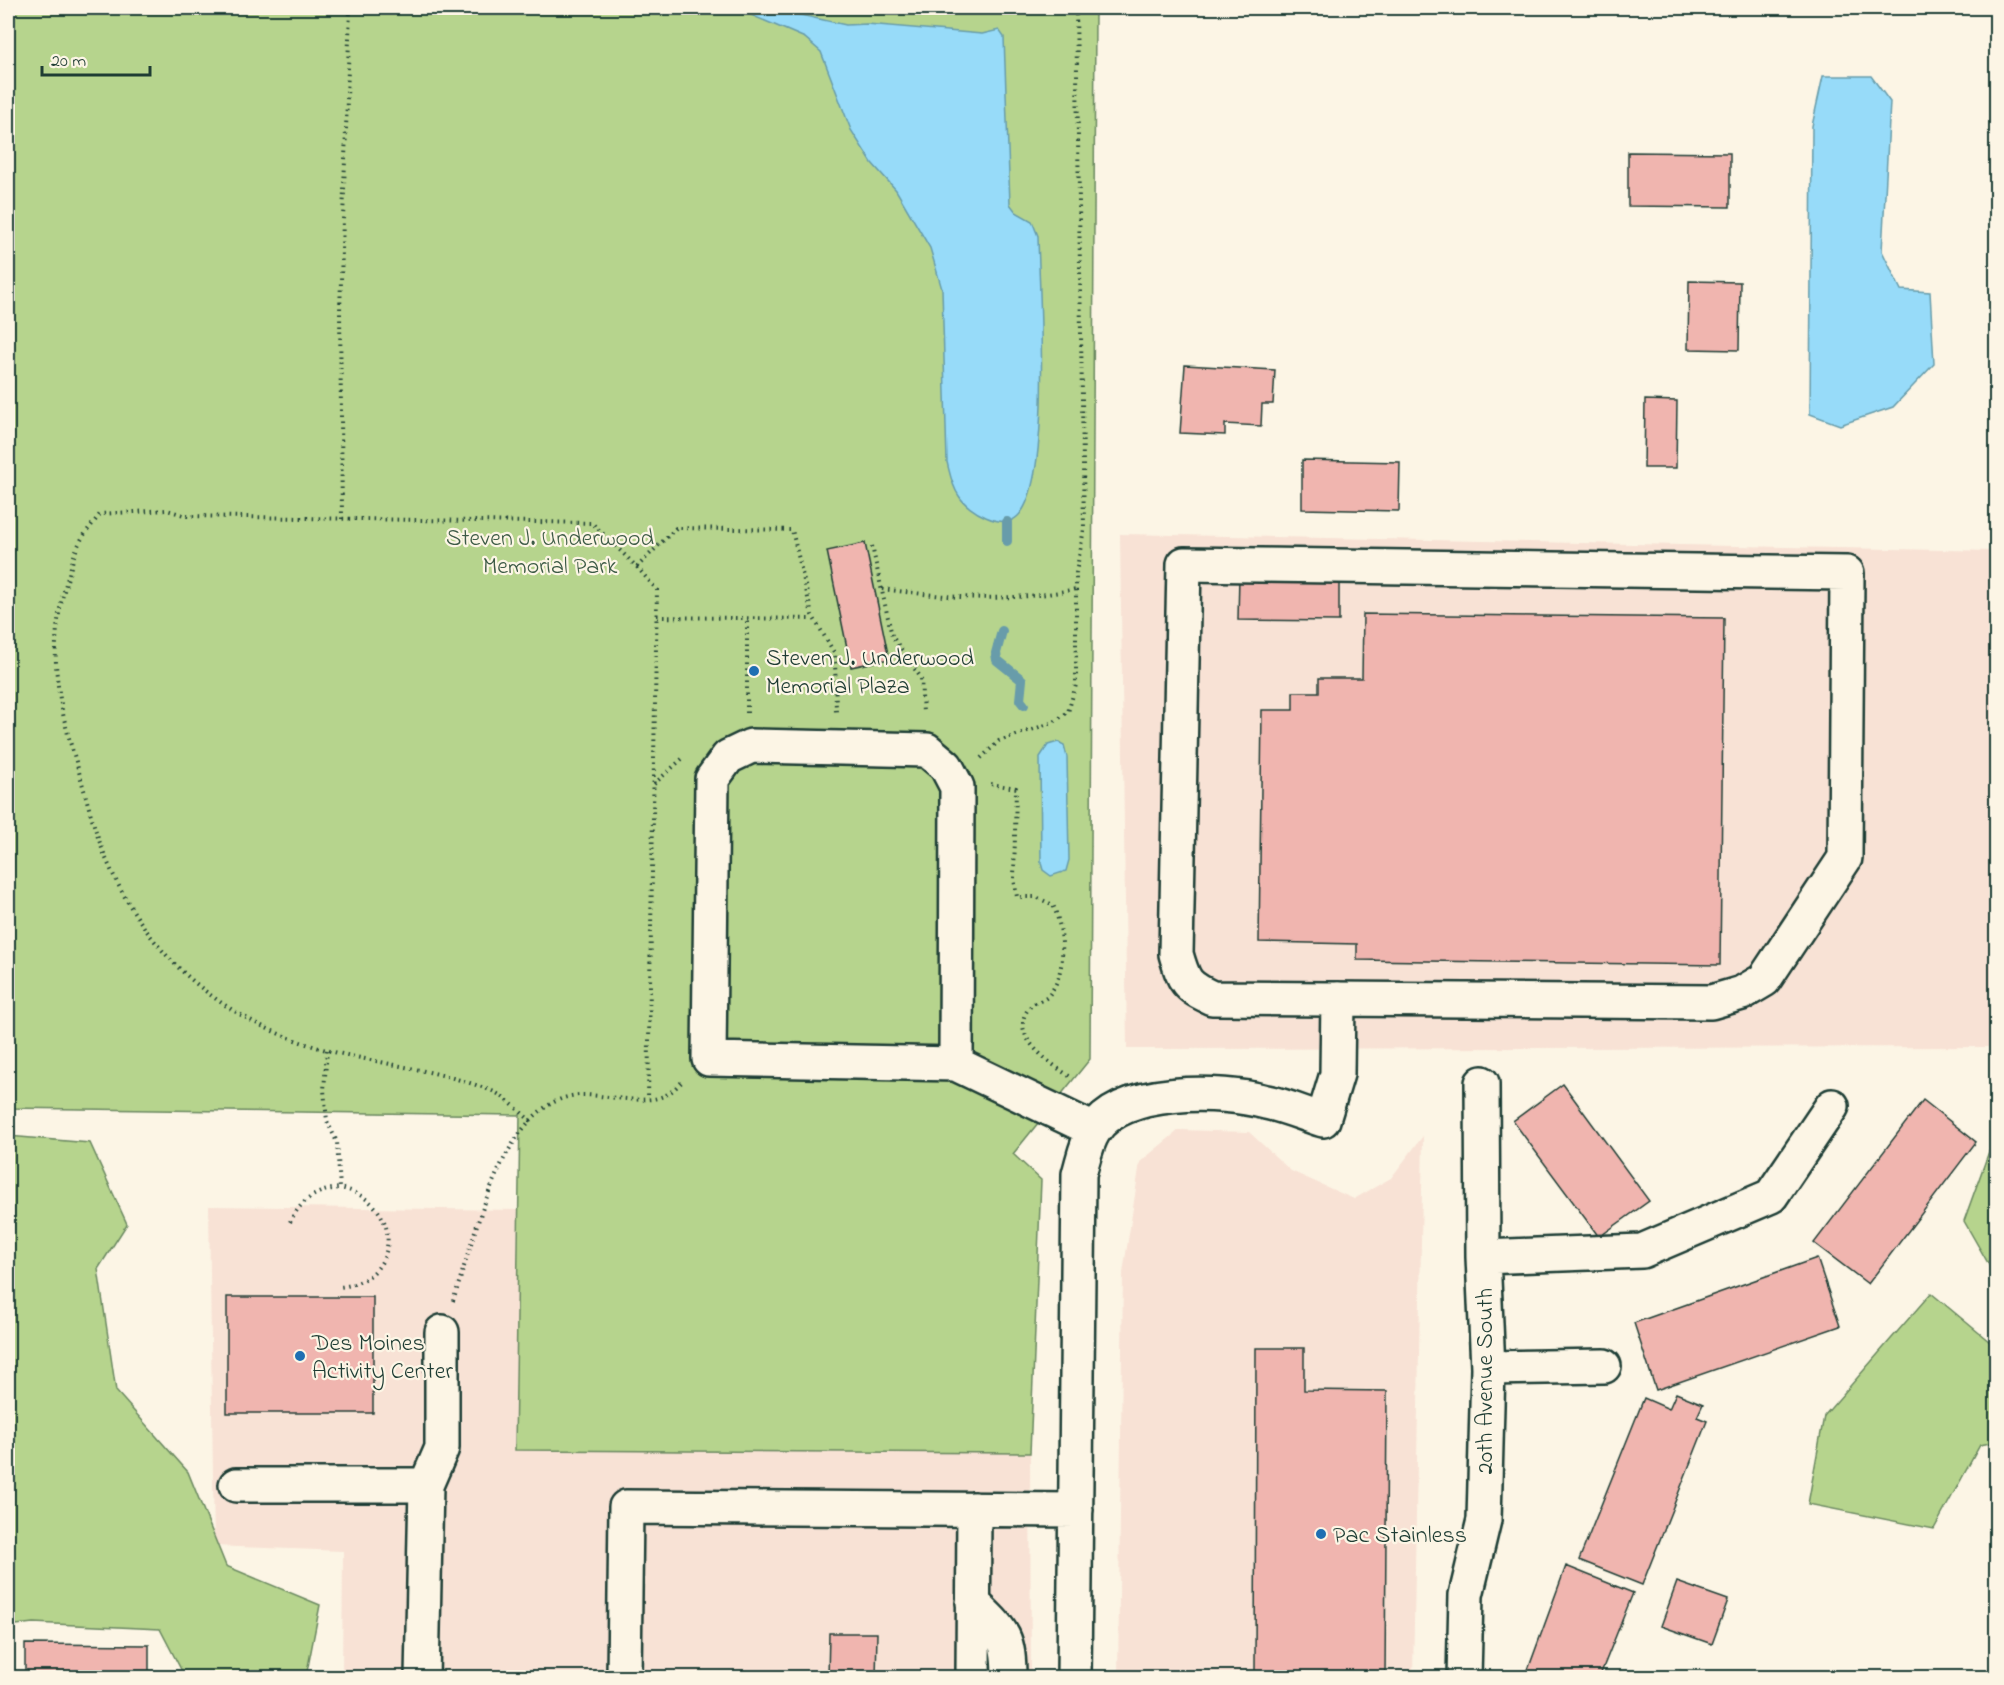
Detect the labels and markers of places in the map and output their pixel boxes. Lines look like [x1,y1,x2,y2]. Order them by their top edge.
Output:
place label: Steven J. Underwood Memorial Plaza [766,642,975,705]
marker: Steven J. Underwood Memorial Plaza [747,664,761,678]
place label: Des Moines Activity Center [311,1327,453,1391]
marker: Des Moines Activity Center [293,1349,307,1363]
place label: Pac Stainless [1333,1519,1467,1554]
marker: Pac Stainless [1314,1527,1328,1541]

